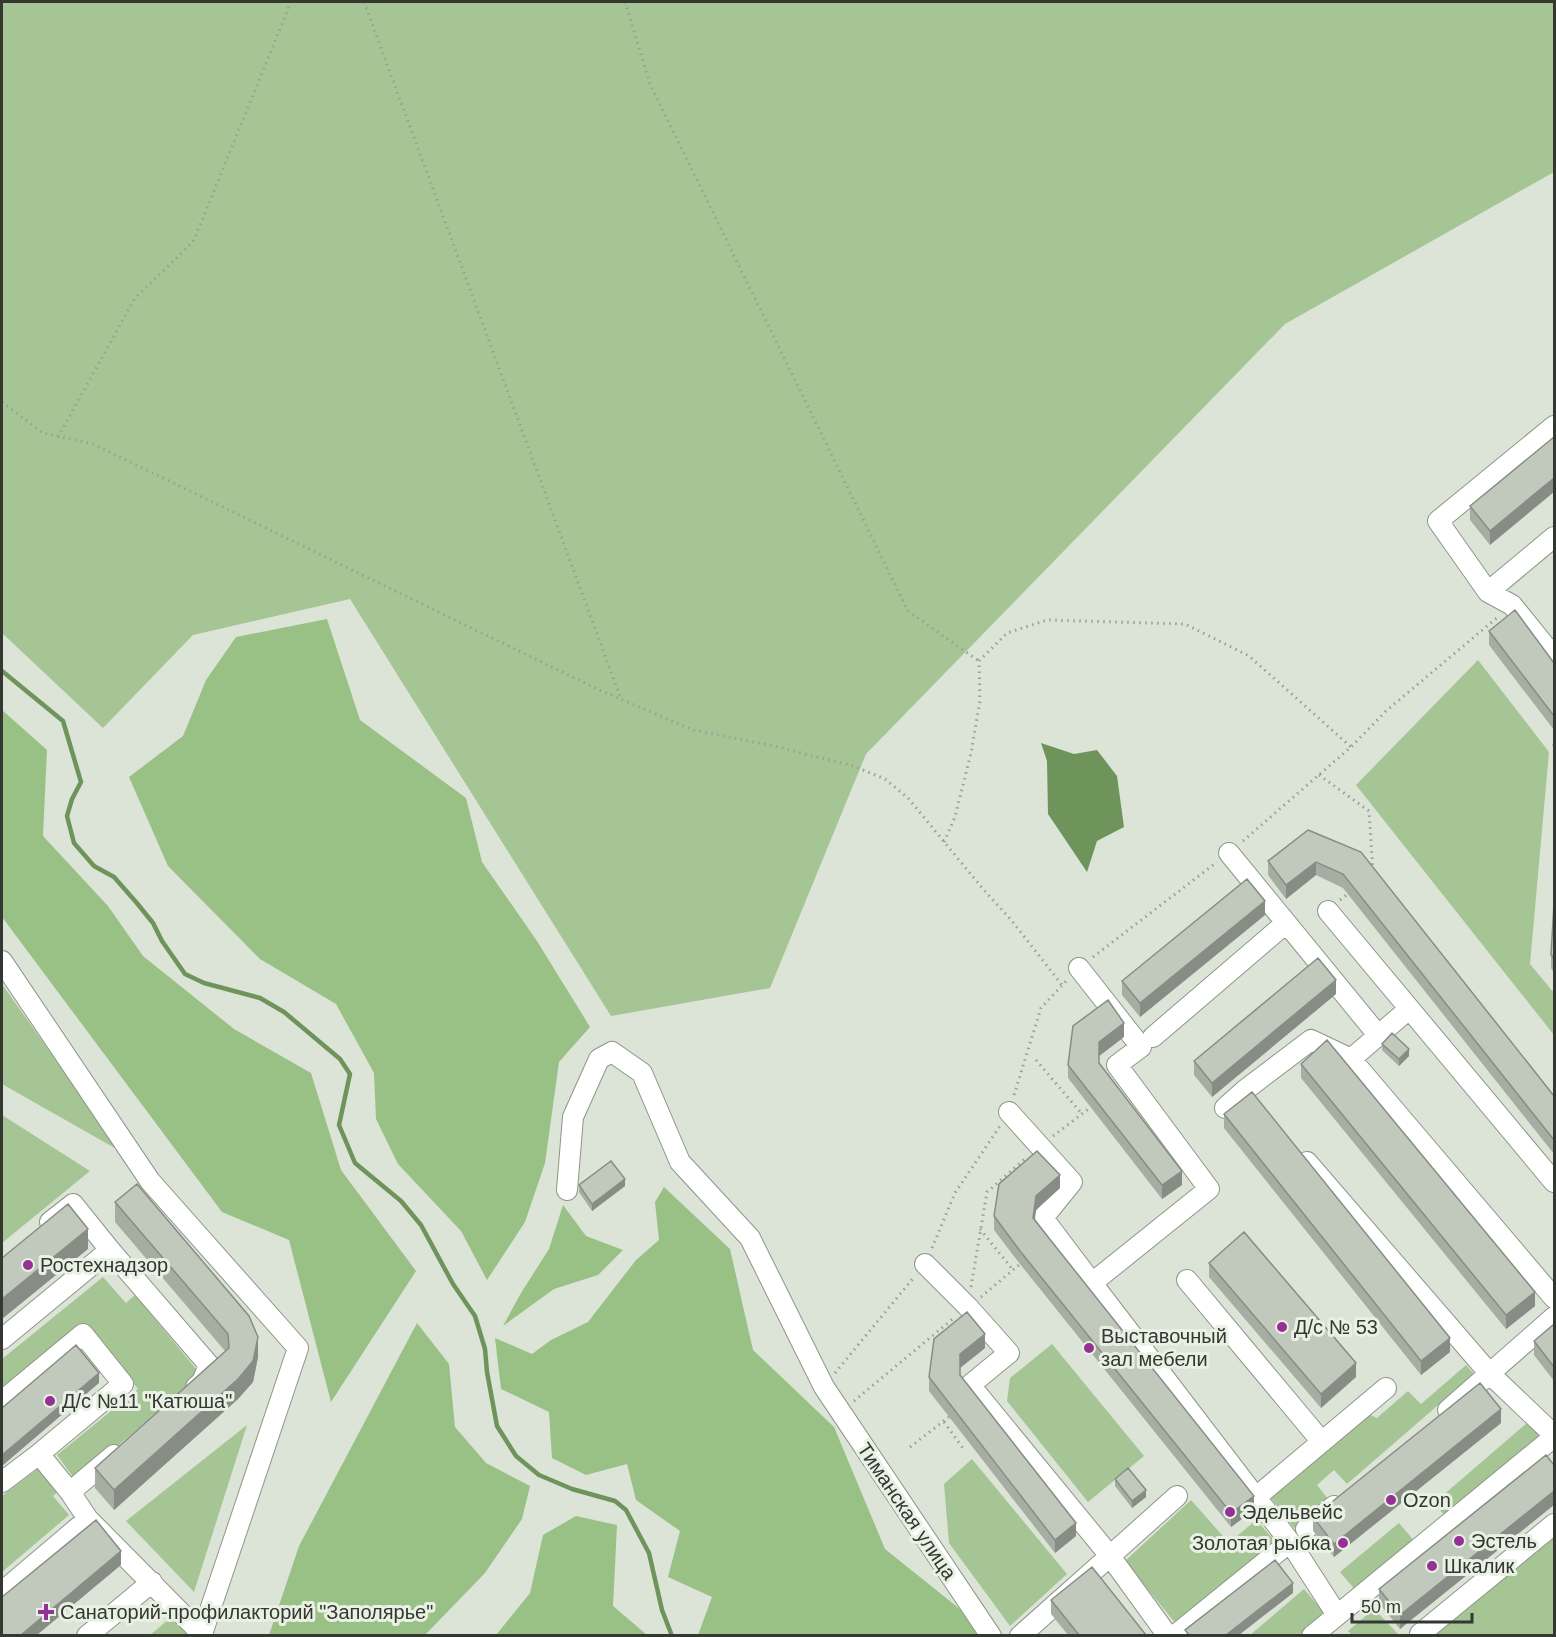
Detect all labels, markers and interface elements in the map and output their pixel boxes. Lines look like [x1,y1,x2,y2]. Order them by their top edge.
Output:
place label: Ростехнадзор [40,1254,168,1276]
marker: Ростехнадзор [21,1258,35,1272]
place label: Д/с № 53 [1294,1316,1378,1338]
marker: Д/с № 53 [1275,1320,1289,1334]
place label: Выставочный зал мебели [1101,1325,1227,1370]
marker: Выставочный зал мебели [1082,1341,1096,1355]
place label: Д/с №11 "Катюша" [62,1390,232,1412]
marker: Д/с №11 "Катюша" [43,1394,57,1408]
street label: Тиманская улица [853,1438,961,1584]
place label: Ozon [1403,1489,1451,1511]
marker: Ozon [1384,1493,1398,1507]
place label: Эдельвейс [1242,1501,1343,1523]
marker: Эдельвейс [1223,1505,1237,1519]
place label: Эстель [1471,1530,1537,1552]
place label: Золотая рыбка [1192,1532,1332,1554]
marker: Эстель [1452,1534,1466,1548]
marker: Золотая рыбка [1336,1536,1350,1550]
place label: Шкалик [1444,1555,1514,1577]
marker: Шкалик [1425,1559,1439,1573]
scale bar [1352,1586,1472,1624]
text: 50 m [1361,1597,1401,1617]
place label: Санаторий-профилакторий "Заполярье" [60,1601,433,1623]
marker: Санаторий-профилакторий "Заполярье" [37,1603,55,1621]

